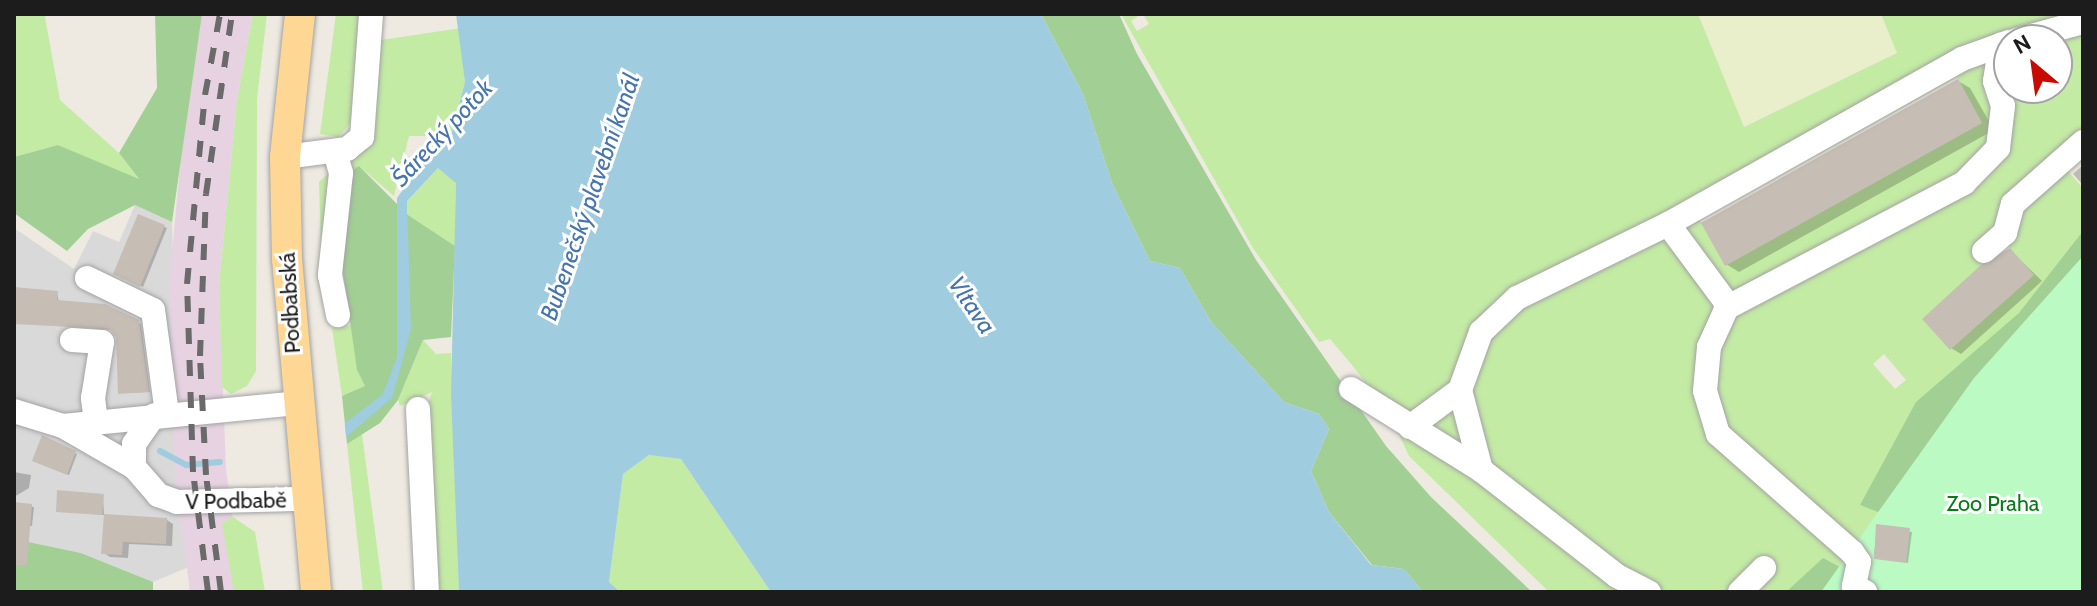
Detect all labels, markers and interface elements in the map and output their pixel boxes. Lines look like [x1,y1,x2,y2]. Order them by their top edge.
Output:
north arrow [1993,24,2073,104]
text: N [2009,29,2035,60]
water label: Bubenečský plavební kanál [534,70,646,324]
water label: Šárecký potok [385,74,499,192]
street label: Podbabská [274,252,306,354]
water label: Vltava [942,271,1002,339]
street label: V Podbabě [185,487,287,515]
park label: Zoo Praha [1947,491,2039,517]

